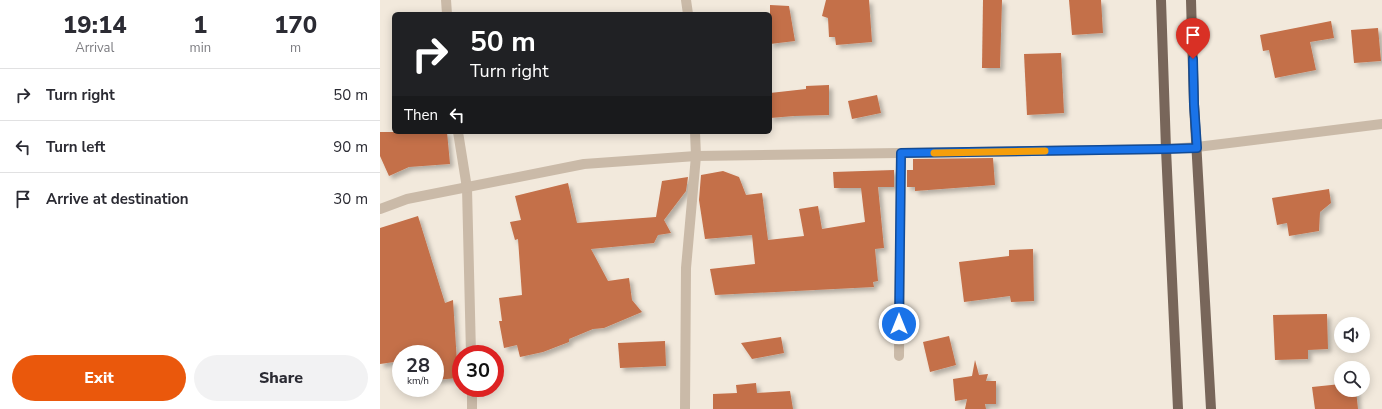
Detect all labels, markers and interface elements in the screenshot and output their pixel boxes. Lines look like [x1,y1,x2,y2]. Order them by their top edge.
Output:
text: 19:14 [63,9,127,41]
text: 1 [193,9,208,41]
text: 170 [274,9,317,41]
pin [1176,18,1210,59]
text: 50 m [470,23,536,61]
icon: arrive [1182,24,1204,46]
icon: right [404,28,456,80]
text: Arrival [75,39,114,57]
text: min [190,39,211,57]
text: m [290,39,301,57]
text: Turn right [470,59,549,83]
icon: right [12,84,34,106]
text: Turn right [46,85,115,105]
text: 50 m [333,85,368,105]
icon: left [446,104,468,126]
text: Then [404,105,438,125]
icon: left [12,136,34,158]
text: Turn left [46,137,105,157]
text: 90 m [333,137,368,157]
icon: arrive [12,188,34,210]
text: Arrive at destination [46,189,189,209]
text: 30 m [333,189,368,209]
position arrow [878,303,920,345]
map controls [1334,317,1370,397]
button: sound [1334,317,1370,353]
speed limit sign: 30 [452,345,504,397]
text: 28 [406,352,430,379]
button: Exit [12,355,186,401]
button: Share [194,355,368,401]
button: search [1334,361,1370,397]
text: km/h [407,374,429,388]

